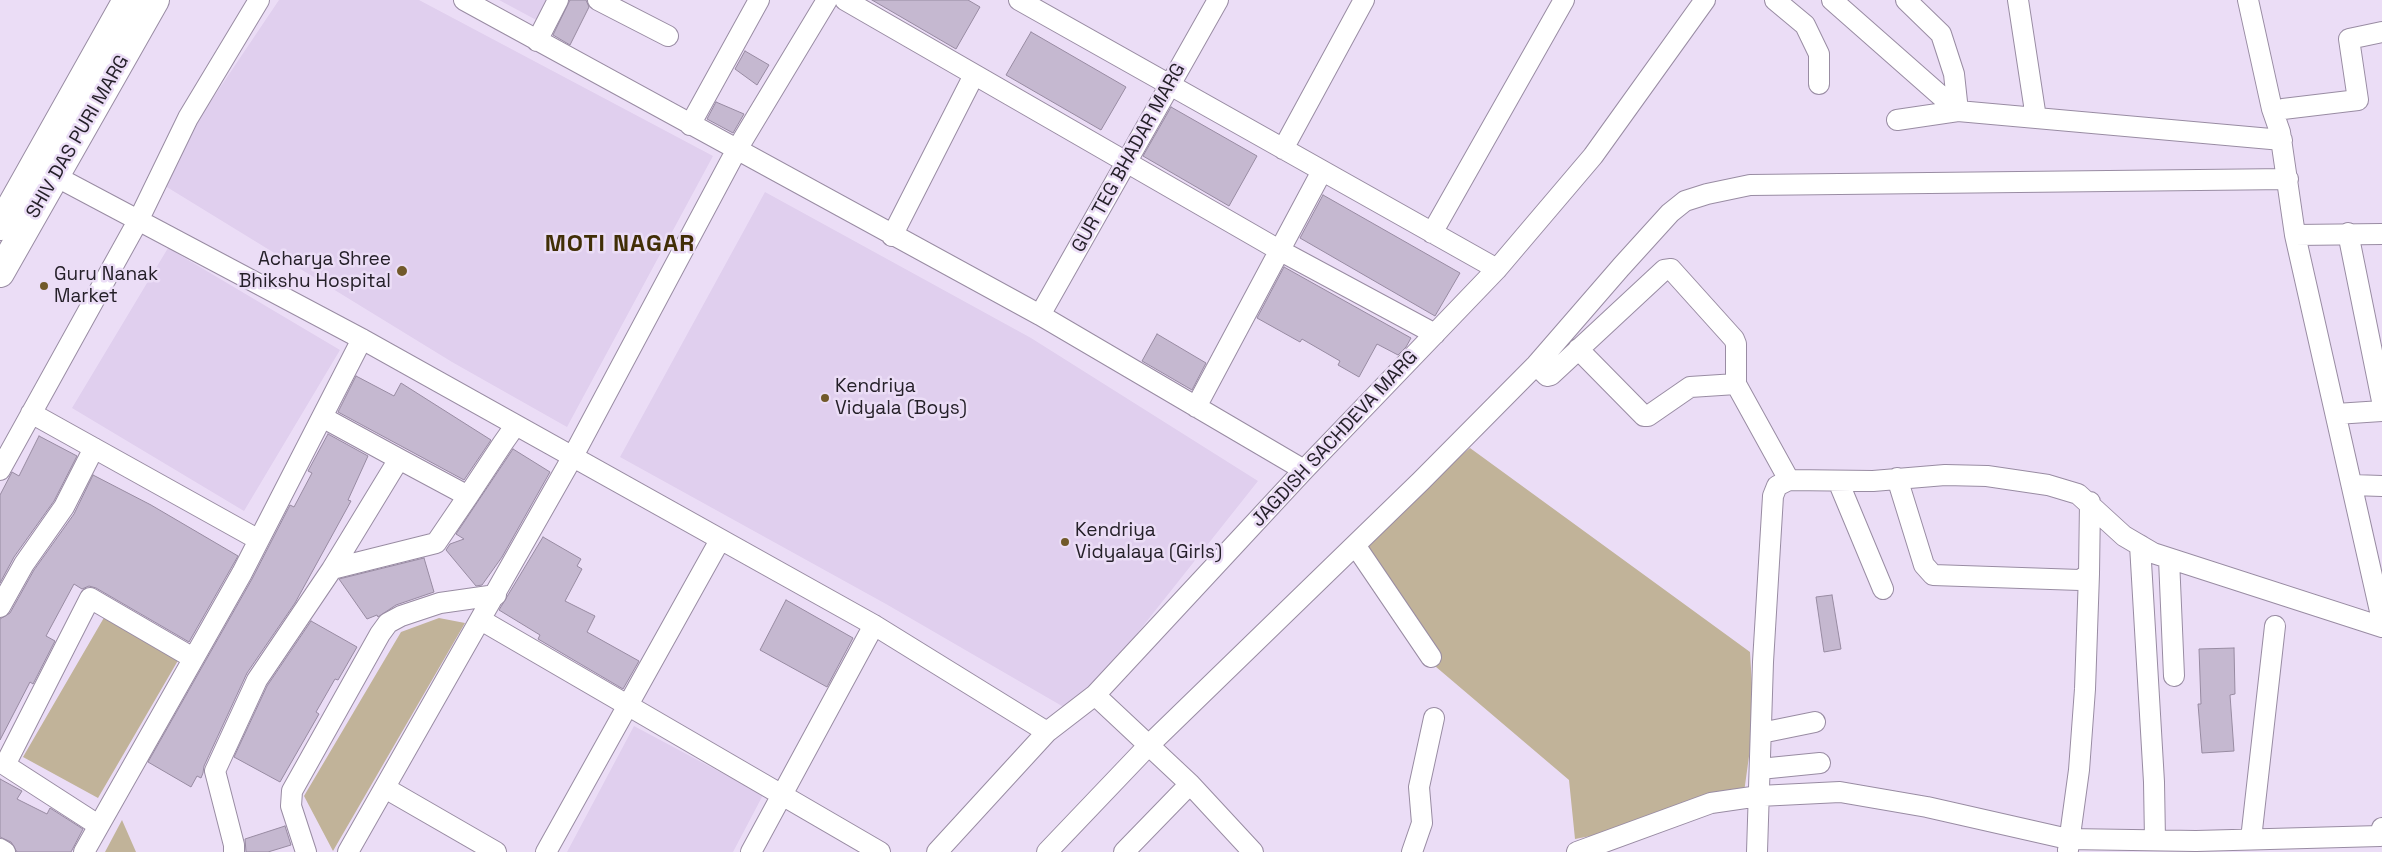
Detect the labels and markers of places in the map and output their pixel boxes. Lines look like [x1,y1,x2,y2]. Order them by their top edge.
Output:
place label: Acharya Shree Bhikshu Hospital [239,249,391,293]
place label: Guru Nanak Market [54,264,158,308]
marker: Acharya Shree Bhikshu Hospital [395,264,409,278]
marker: Guru Nanak Market [38,280,50,292]
place label: Kendriya Vidyala (Boys) [835,376,967,420]
marker: Kendriya Vidyala (Boys) [819,392,831,404]
place label: Kendriya Vidyalaya (Girls) [1075,520,1222,564]
marker: Kendriya Vidyalaya (Girls) [1059,536,1071,548]

